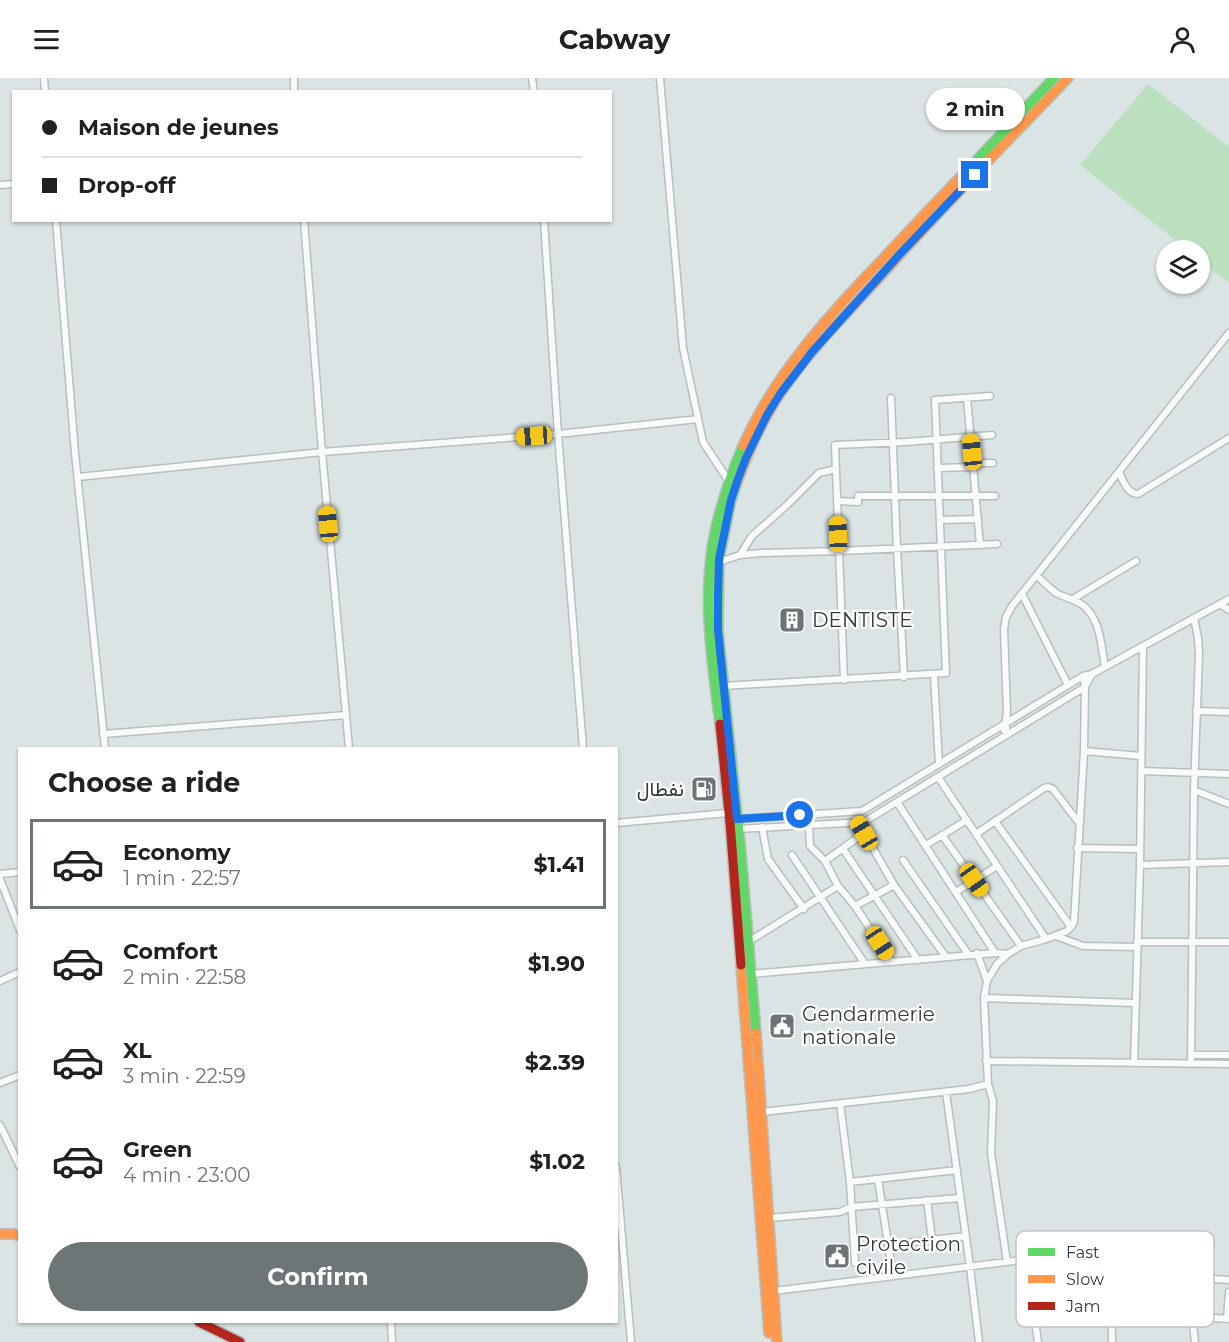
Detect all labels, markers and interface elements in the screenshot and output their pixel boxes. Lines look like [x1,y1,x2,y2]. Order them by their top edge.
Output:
icon: menu [30,23,63,56]
text: Cabway [559,23,670,56]
icon: person [1166,23,1199,56]
callout: 2 min [926,88,1024,130]
text: 2 min [946,97,1005,121]
text: Maison de jeunes [78,114,279,141]
route end [961,161,988,188]
text: Drop-off [78,172,176,199]
map controls [1156,240,1210,294]
button: layers [1156,240,1210,294]
car [515,426,553,446]
car [961,433,983,471]
car [317,505,339,543]
car [828,516,848,552]
building icon: DENTISTE [777,605,807,635]
place label: DENTISTE [812,608,913,632]
text: Choose a ride [48,766,240,799]
fuel station icon: نفطال [689,774,719,804]
place label: نفطال [637,777,684,801]
route start [786,801,813,828]
car [847,813,881,853]
icon: car [51,837,105,891]
text: Economy [123,839,231,866]
text: $1.41 [534,851,585,878]
car [956,860,992,900]
text: 1 min · 22:57 [123,866,241,890]
car [863,923,897,963]
icon: car [51,936,105,990]
text: Comfort [123,938,218,965]
text: $1.90 [528,950,585,977]
text: 2 min · 22:58 [123,965,246,989]
place label: Gendarmerie nationale [802,1002,935,1049]
public building icon: Gendarmerie nationale [767,1011,797,1041]
icon: car [51,1035,105,1089]
text: XL [123,1037,152,1064]
text: $2.39 [525,1049,585,1076]
text: 3 min · 22:59 [123,1064,246,1088]
icon: car [51,1134,105,1188]
text: Green [123,1136,192,1163]
text: $1.02 [529,1148,585,1175]
text: 4 min · 23:00 [123,1163,250,1187]
legend [1016,1231,1214,1327]
place label: Protection civile [856,1232,961,1279]
public building icon: Protection civile [822,1241,852,1271]
button: Confirm [48,1242,588,1311]
text: Fast [1066,1243,1100,1262]
text: Slow [1066,1270,1104,1289]
text: Jam [1065,1297,1100,1316]

